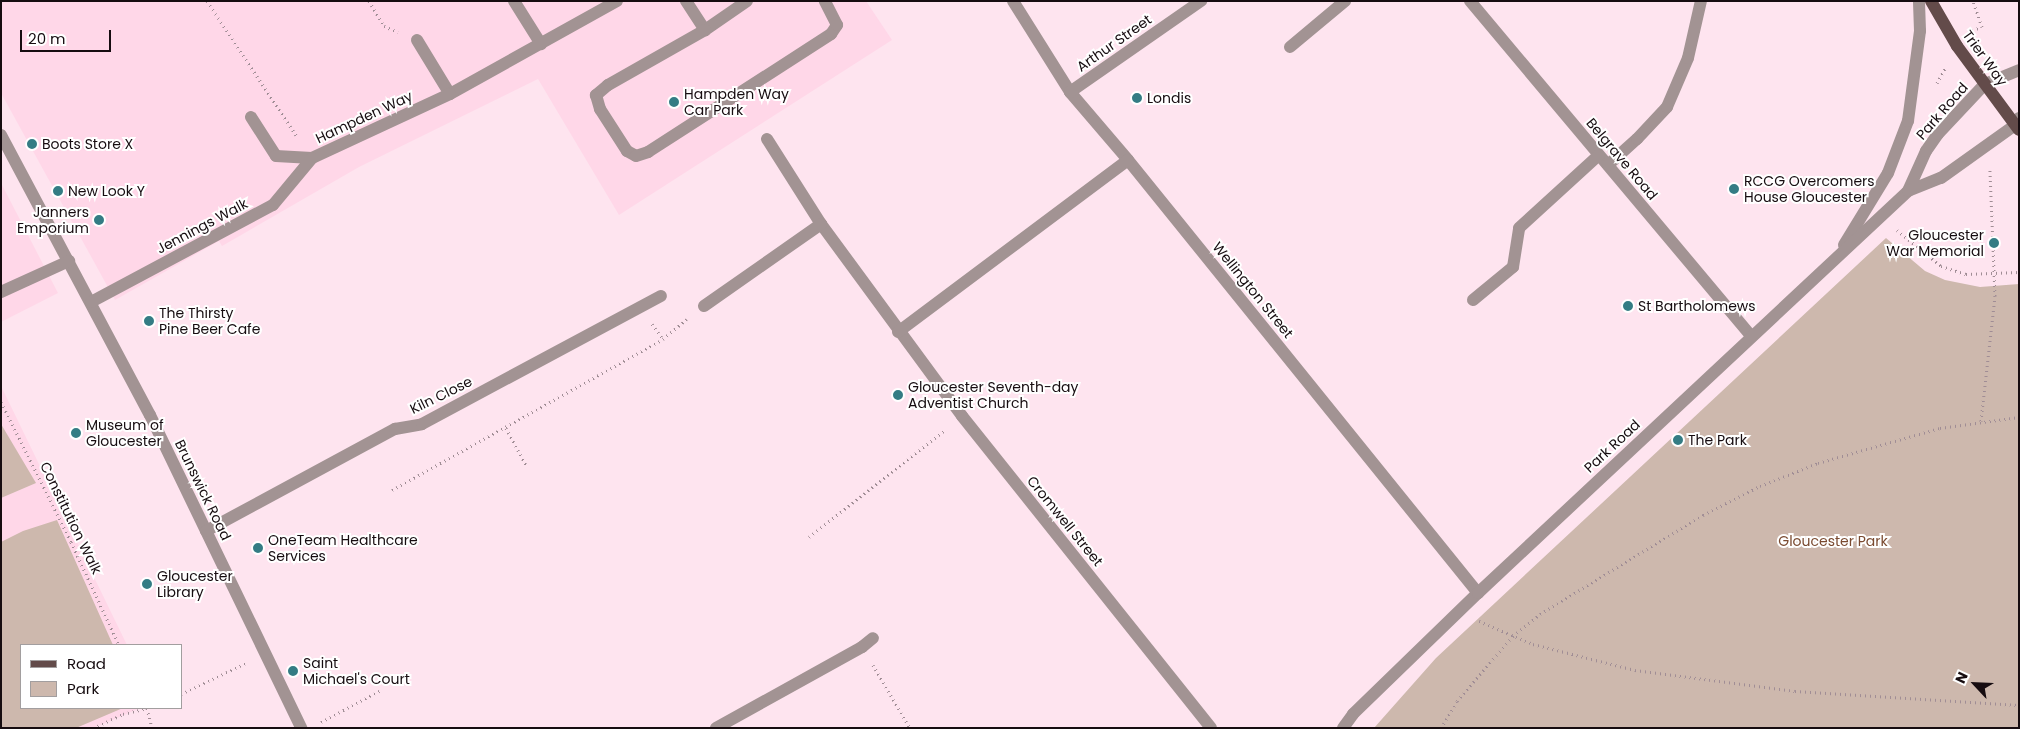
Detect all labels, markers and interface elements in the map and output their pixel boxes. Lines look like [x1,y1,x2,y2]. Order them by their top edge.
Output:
street label: Arthur Street [1073,11,1155,75]
scale bar [22,20,114,52]
street label: Trier Way [1959,27,2011,89]
text: 20 m [28,28,66,49]
street label: Park Road [1913,79,1971,143]
place label: Hampden Way Car Park [684,86,789,118]
street label: Hampden Way [313,87,415,147]
place label: Londis [1147,90,1191,106]
marker: Londis [1131,92,1143,104]
marker: Hampden Way Car Park [668,96,680,108]
street label: Belgrave Road [1583,115,1661,203]
place label: Boots Store X [42,136,133,152]
marker: Boots Store X [26,138,38,150]
place label: RCCG Overcomers House Gloucester [1744,173,1875,206]
place label: New Look Y [68,183,145,199]
marker: RCCG Overcomers House Gloucester [1728,183,1740,195]
marker: New Look Y [52,185,64,197]
street label: Jennings Walk [154,195,250,257]
place label: Janners Emporium [17,204,89,236]
marker: Janners Emporium [93,214,105,226]
place label: Gloucester War Memorial [1886,227,1984,260]
marker: Gloucester War Memorial [1988,237,2000,249]
street label: Wellington Street [1209,239,1297,341]
place label: St Bartholomews [1638,298,1756,314]
marker: St Bartholomews [1622,300,1634,312]
place label: The Thirsty Pine Beer Cafe [159,305,260,338]
marker: The Thirsty Pine Beer Cafe [143,315,155,327]
street label: Kiln Close [407,373,475,417]
place label: Gloucester Seventh-day Adventist Church [908,379,1078,412]
marker: Gloucester Seventh-day Adventist Church [892,389,904,401]
street label: Park Road [1581,416,1643,476]
place label: Museum of Gloucester [86,417,164,450]
marker: Museum of Gloucester [70,427,82,439]
place label: The Park [1688,432,1747,448]
marker: The Park [1672,434,1684,446]
street label: Brunswick Road [171,437,235,543]
street label: Constitution Walk [37,459,105,577]
street label: Cromwell Street [1023,473,1107,569]
place label: OneTeam Healthcare Services [268,532,418,564]
park label: Gloucester Park [1778,533,1888,549]
marker: OneTeam Healthcare Services [252,542,264,554]
place label: Gloucester Library [157,568,233,600]
marker: Gloucester Library [141,578,153,590]
legend [20,644,182,709]
text: Road [67,653,106,674]
place label: Saint Michael's Court [303,655,410,688]
north arrow [1950,659,2000,709]
marker: Saint Michael's Court [287,665,299,677]
text: N [1950,669,1973,687]
text: Park [67,678,99,699]

